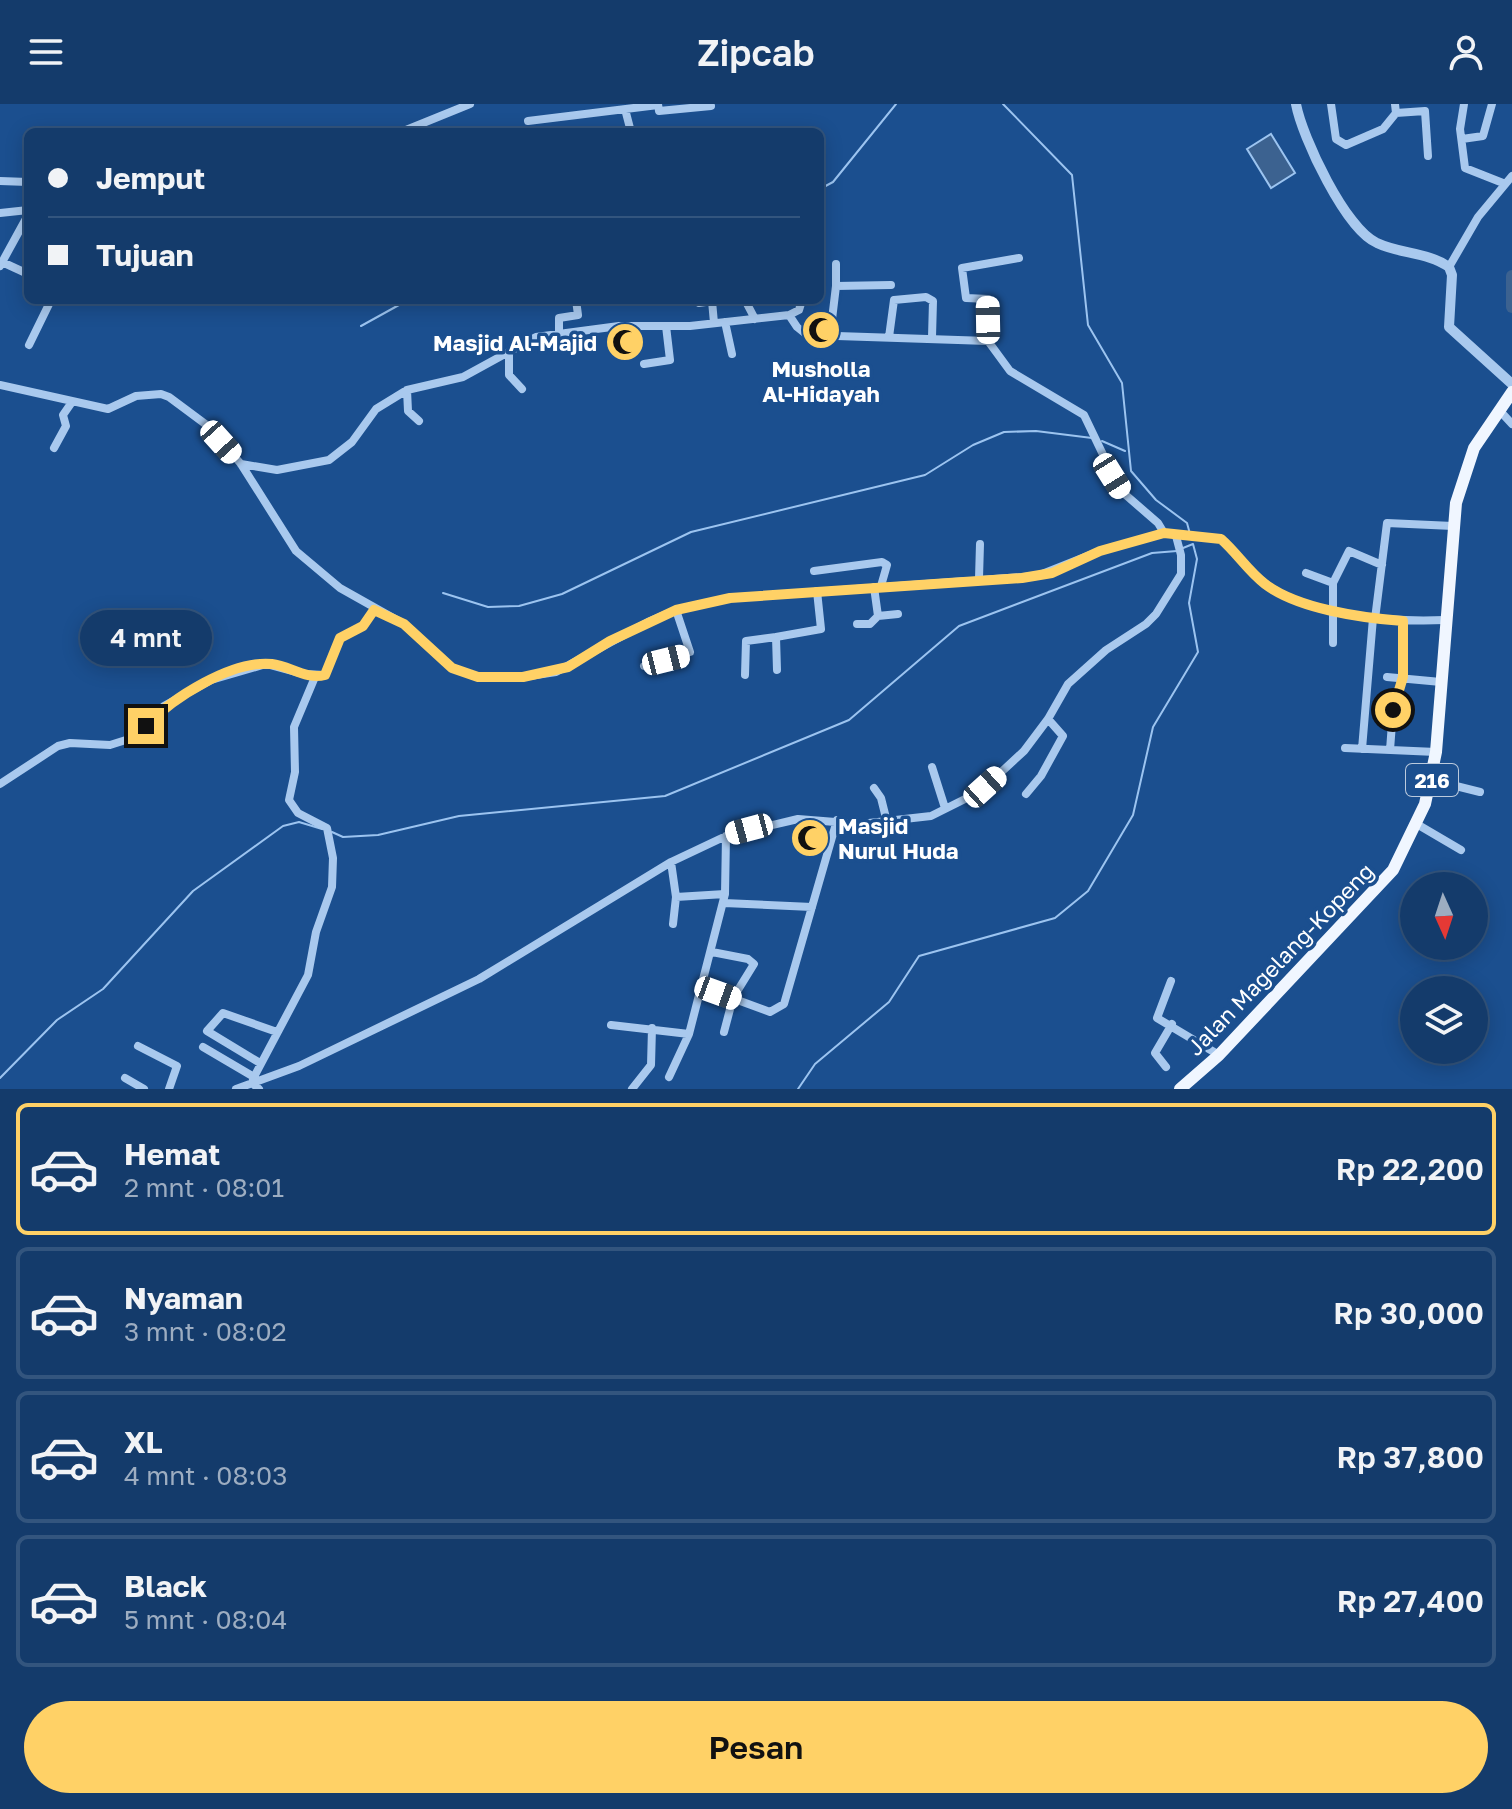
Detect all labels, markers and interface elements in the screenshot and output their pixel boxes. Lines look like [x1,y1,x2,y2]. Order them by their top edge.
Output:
icon: menu [24,30,68,74]
icon: person [1444,30,1488,74]
text: Zipcab [697,31,815,74]
text: Jemput [96,160,205,196]
text: Tujuan [96,237,194,273]
car [976,296,1000,344]
mosque icon: Musholla Al-Hidayah [800,309,842,351]
mosque icon: Masjid Al-Majid [604,321,646,363]
place label: Masjid Al-Majid [433,329,597,356]
place label: Musholla Al-Hidayah [762,355,880,407]
car [196,416,246,468]
car [1089,449,1135,503]
callout: 4 mnt [80,610,212,666]
text: 4 mnt [110,622,182,653]
car [640,643,692,677]
route start [1375,692,1411,728]
route end [128,708,164,744]
car [959,762,1011,812]
road number: 216 [1406,764,1458,796]
car [723,811,775,847]
place label: Masjid Nurul Huda [838,812,958,864]
mosque icon: Masjid Nurul Huda [789,817,831,859]
street label: Jalan Magelang-Kopeng [1181,857,1379,1061]
north arrow [1400,872,1488,960]
map controls [1400,872,1488,1064]
car [691,974,745,1012]
button: layers [1400,976,1488,1064]
icon: car [28,1133,100,1205]
text: Hemat [124,1136,220,1172]
text: Rp 22,200 [1336,1151,1484,1187]
text: 2 mnt · 08:01 [124,1172,284,1203]
icon: car [28,1277,100,1349]
text: Nyaman [124,1280,243,1316]
text: Rp 30,000 [1333,1295,1484,1331]
text: 3 mnt · 08:02 [124,1316,287,1347]
icon: car [28,1421,100,1493]
text: XL [124,1424,163,1460]
text: Rp 37,800 [1337,1439,1484,1475]
text: 4 mnt · 08:03 [124,1460,287,1491]
icon: car [28,1565,100,1637]
text: Black [124,1568,207,1604]
text: Rp 27,400 [1337,1583,1484,1619]
text: 5 mnt · 08:04 [124,1604,287,1635]
button: Pesan [24,1701,1488,1793]

